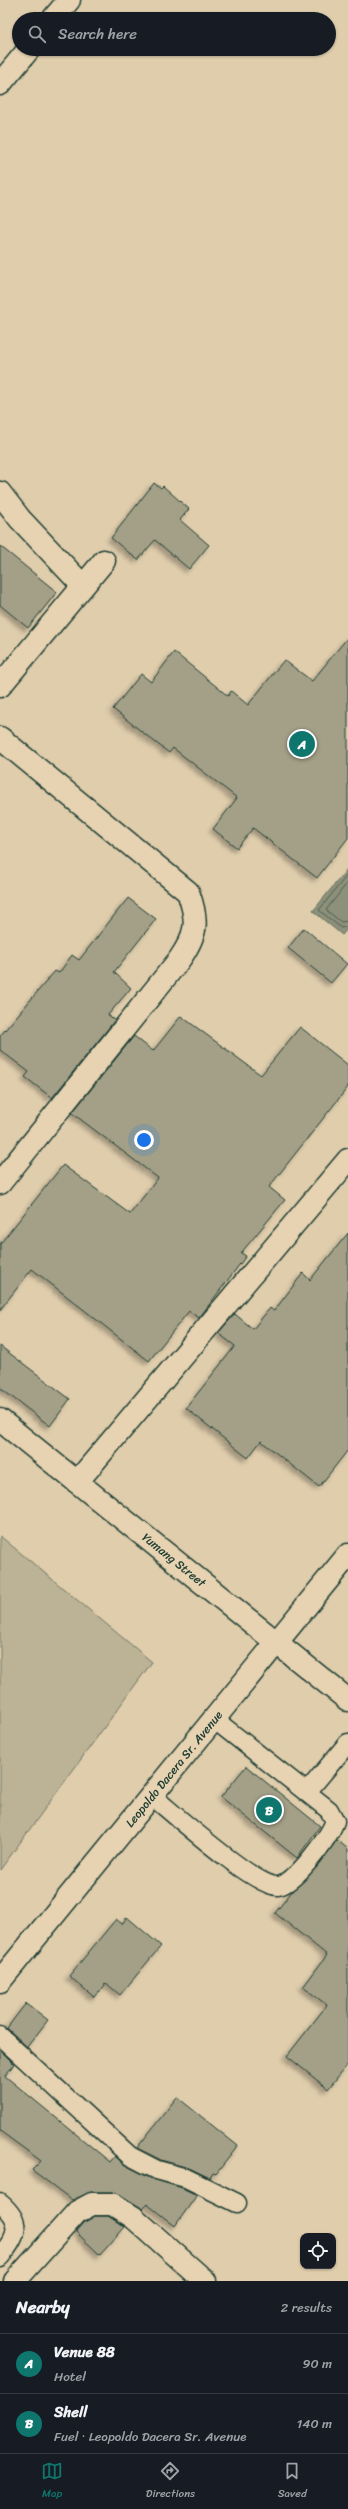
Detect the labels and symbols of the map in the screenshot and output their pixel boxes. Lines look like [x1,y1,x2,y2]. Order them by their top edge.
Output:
pin: A [289,729,315,759]
your location [134,1130,154,1150]
street label: Yumang Street [137,1527,212,1594]
street label: Leopoldo Dacera Sr. Avenue [120,1705,228,1832]
pin: B [256,1795,282,1825]

